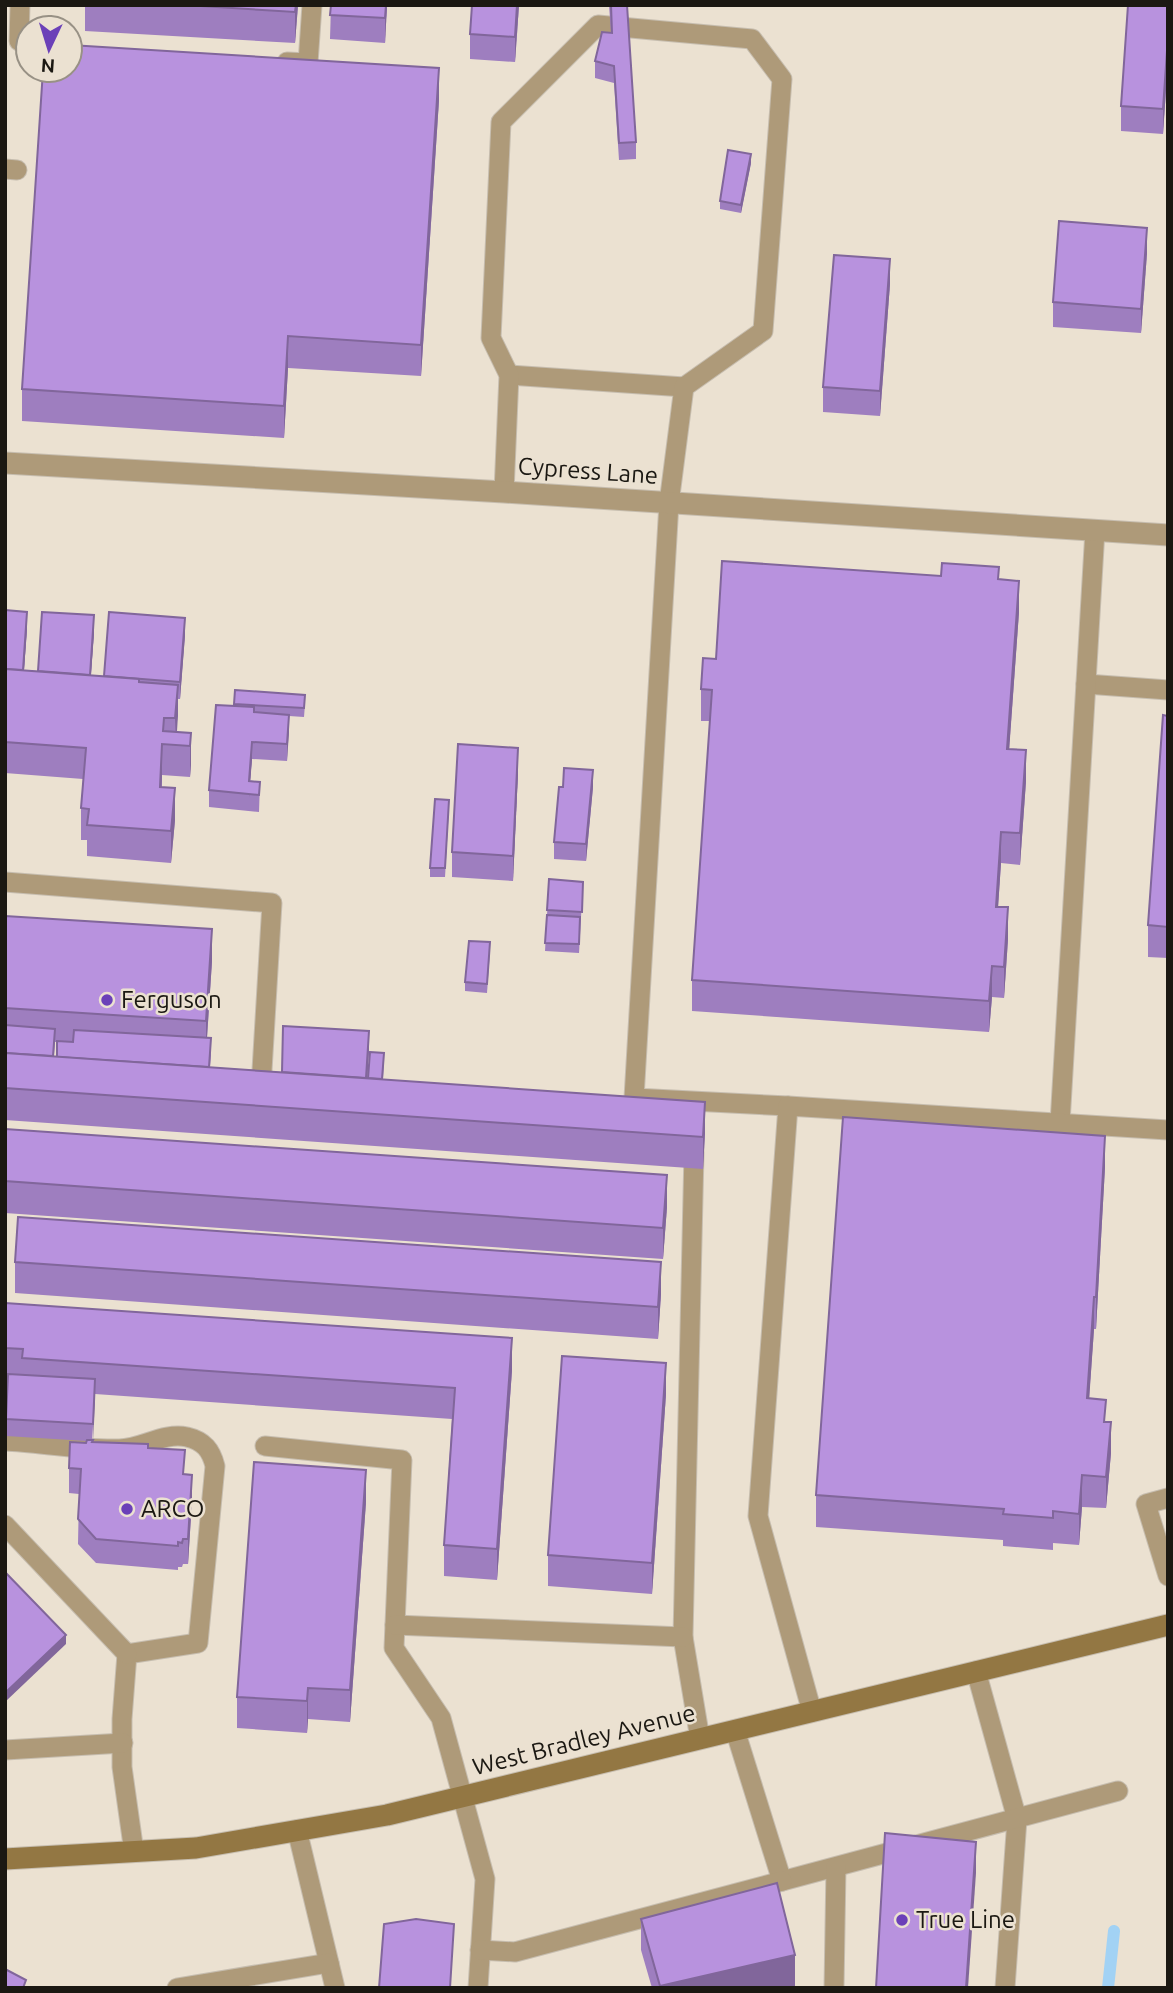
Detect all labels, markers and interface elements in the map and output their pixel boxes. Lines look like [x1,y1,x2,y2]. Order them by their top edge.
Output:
north arrow [14,14,84,84]
text: N [40,54,56,77]
street label: Cypress Lane [517,452,659,489]
place label: Ferguson [121,986,222,1013]
marker: Ferguson [99,992,115,1008]
place label: ARCO [141,1495,204,1522]
marker: ARCO [119,1501,135,1517]
street label: West Bradley Avenue [470,1699,698,1780]
place label: True Line [916,1906,1015,1933]
marker: True Line [894,1912,910,1928]

